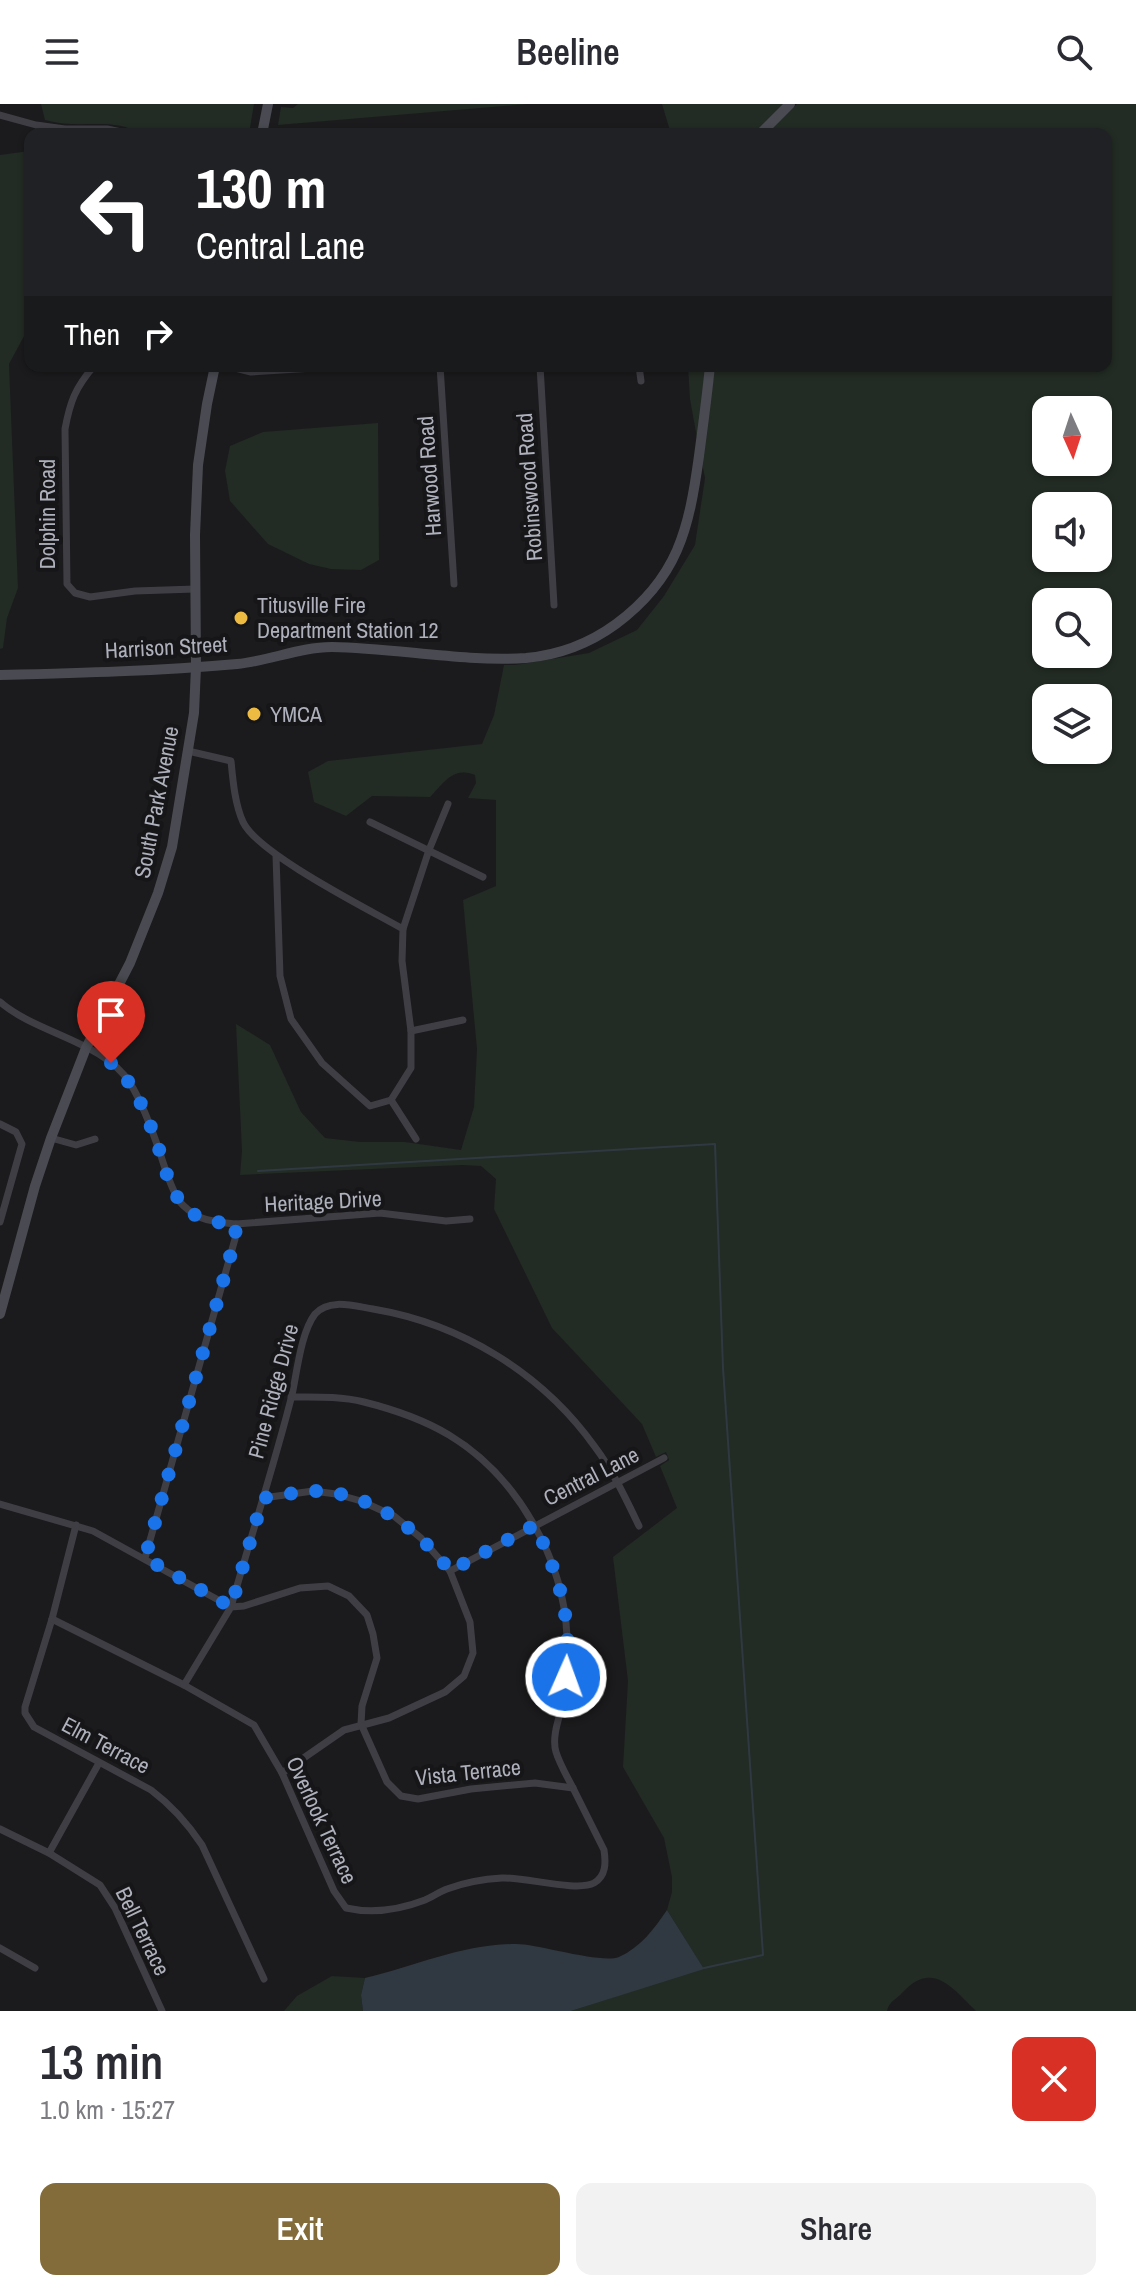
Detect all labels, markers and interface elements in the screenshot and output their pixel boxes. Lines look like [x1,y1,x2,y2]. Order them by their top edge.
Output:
text: Beeline [516,28,620,76]
icon: menu [40,30,84,74]
icon: search [1052,30,1096,74]
text: 130 m [196,150,326,225]
icon: left [64,160,168,264]
text: Central Lane [196,222,365,270]
icon: right [136,312,180,356]
text: Then [64,314,120,354]
north arrow [1032,396,1112,476]
map controls [1032,396,1112,764]
street label: Robinswood Road [509,412,549,562]
street label: Harwood Road [410,415,448,537]
street label: Dolphin Road [32,459,62,569]
button: sound [1032,492,1112,572]
button: search [1032,588,1112,668]
place label: Titusville Fire Department Station 12 [257,590,439,645]
marker: Titusville Fire Department Station 12 [232,609,250,627]
street label: Harrison Street [104,629,228,665]
button: layers [1032,684,1112,764]
place label: YMCA [270,699,323,729]
marker: YMCA [245,705,263,723]
street label: South Park Avenue [127,723,185,881]
pin [77,981,145,1063]
icon: arrive [89,993,133,1037]
street label: Heritage Drive [264,1183,382,1219]
street label: Pine Ridge Drive [241,1320,305,1462]
street label: Central Lane [538,1439,644,1513]
position arrow [524,1635,608,1719]
street label: Elm Terrace [57,1709,155,1781]
street label: Overlook Terrace [279,1752,365,1888]
street label: Vista Terrace [414,1752,522,1792]
street label: Bell Terrace [109,1882,177,1980]
text: 13 min [40,2029,163,2094]
button: close [1012,2037,1096,2121]
text: 1.0 km · 15:27 [40,2092,175,2127]
button: Exit [40,2183,560,2275]
button: Share [576,2183,1096,2275]

